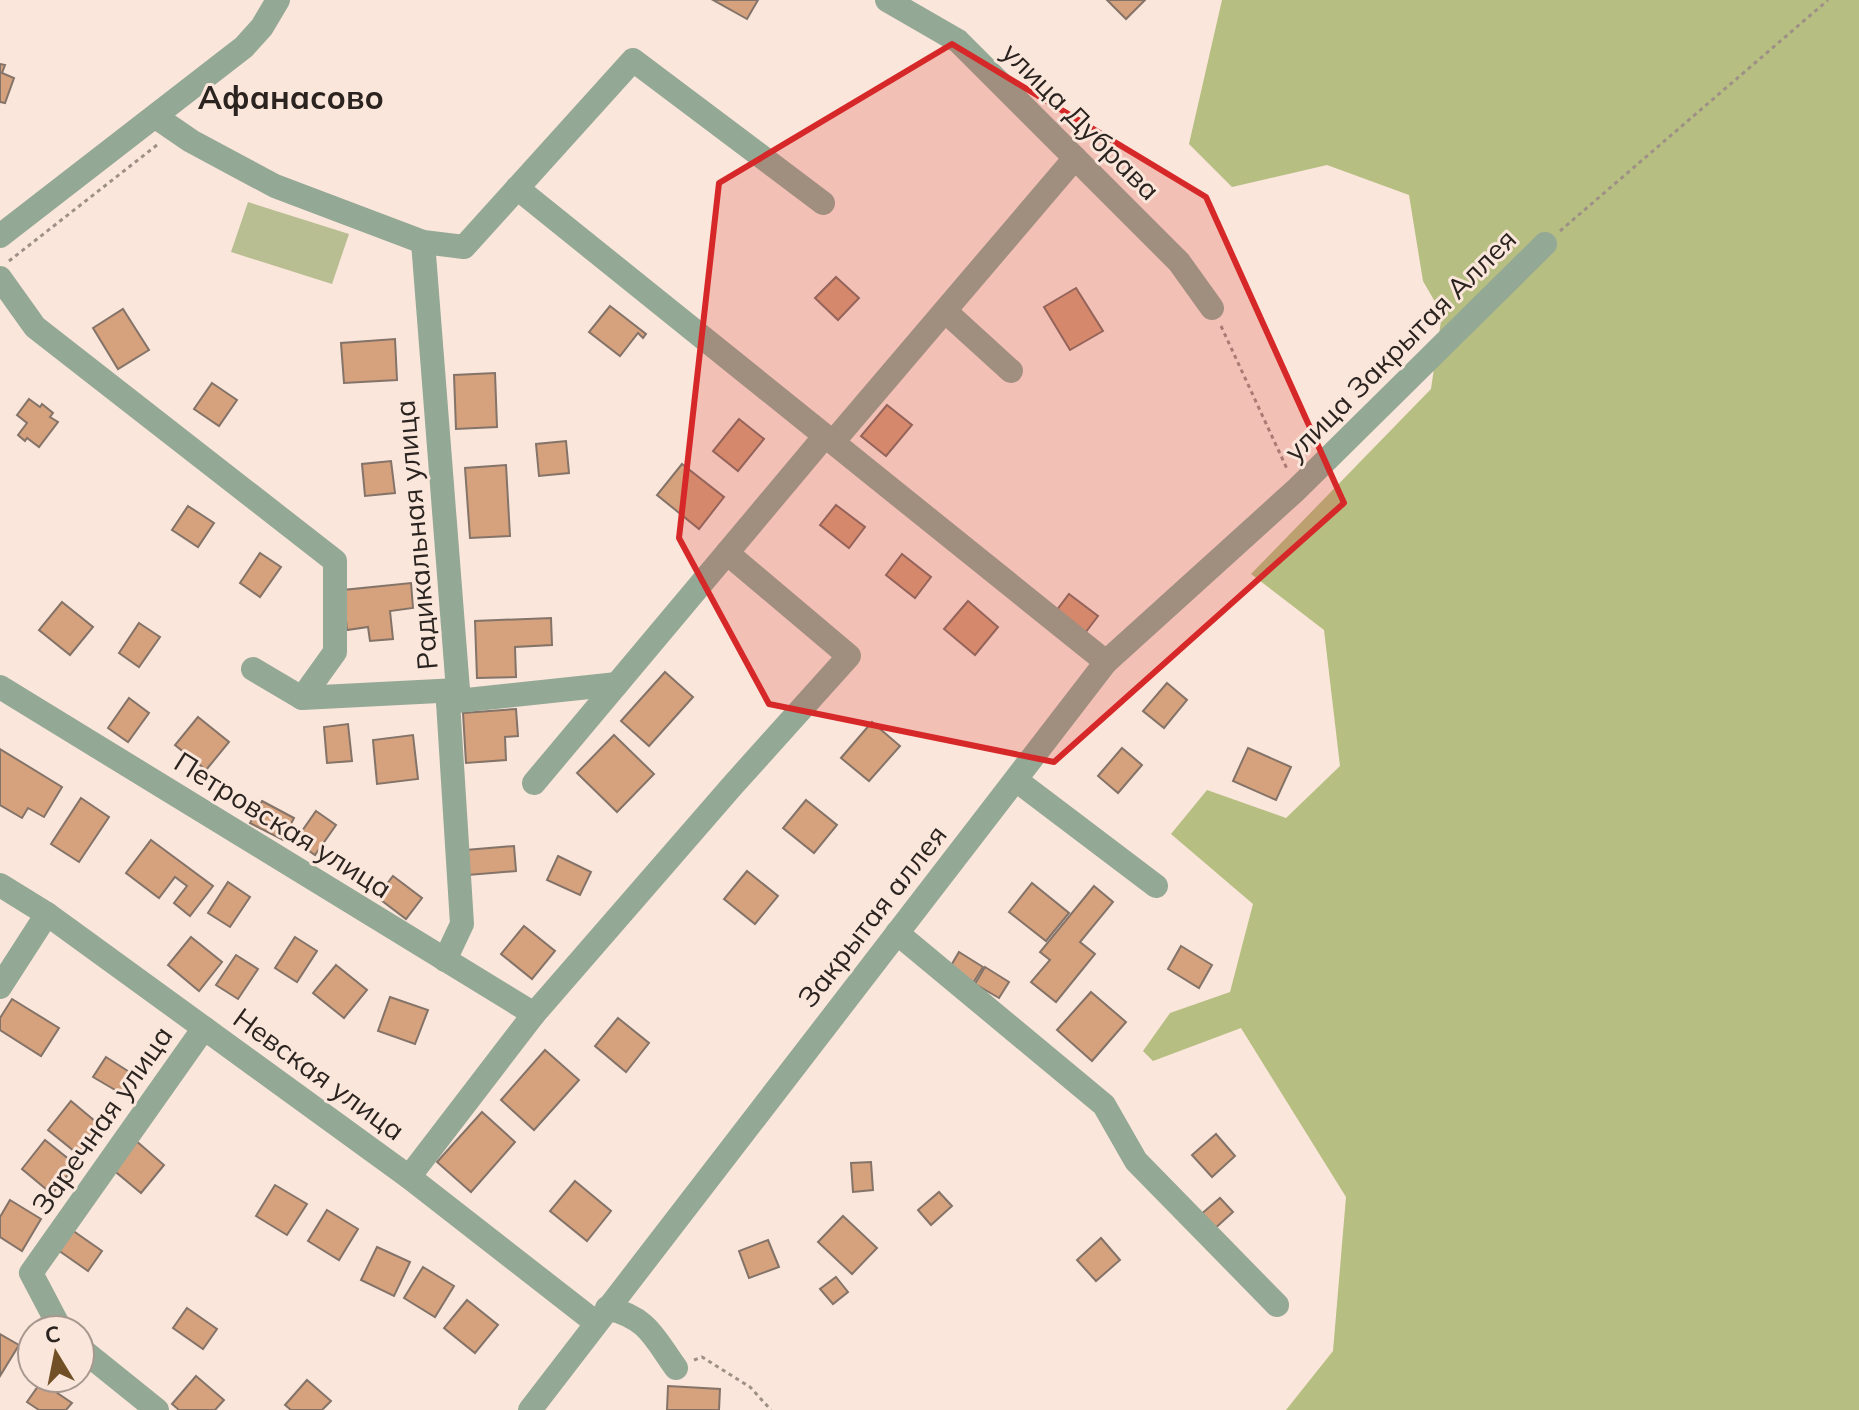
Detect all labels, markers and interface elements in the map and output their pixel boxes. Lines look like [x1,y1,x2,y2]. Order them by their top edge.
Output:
street label: улица Дубрава [995,34,1168,207]
district label: Афанасово [198,77,384,117]
street label: улица Закрытая Аллея [1276,221,1523,468]
street label: Радикальная улица [386,399,445,671]
street label: Петровская улица [168,744,398,905]
street label: Закрытая аллея [790,818,954,1014]
street label: Невская улица [227,1000,412,1147]
street label: Заречная улица [24,1019,180,1221]
north arrow [16,1314,96,1394]
text: С [43,1319,62,1349]

